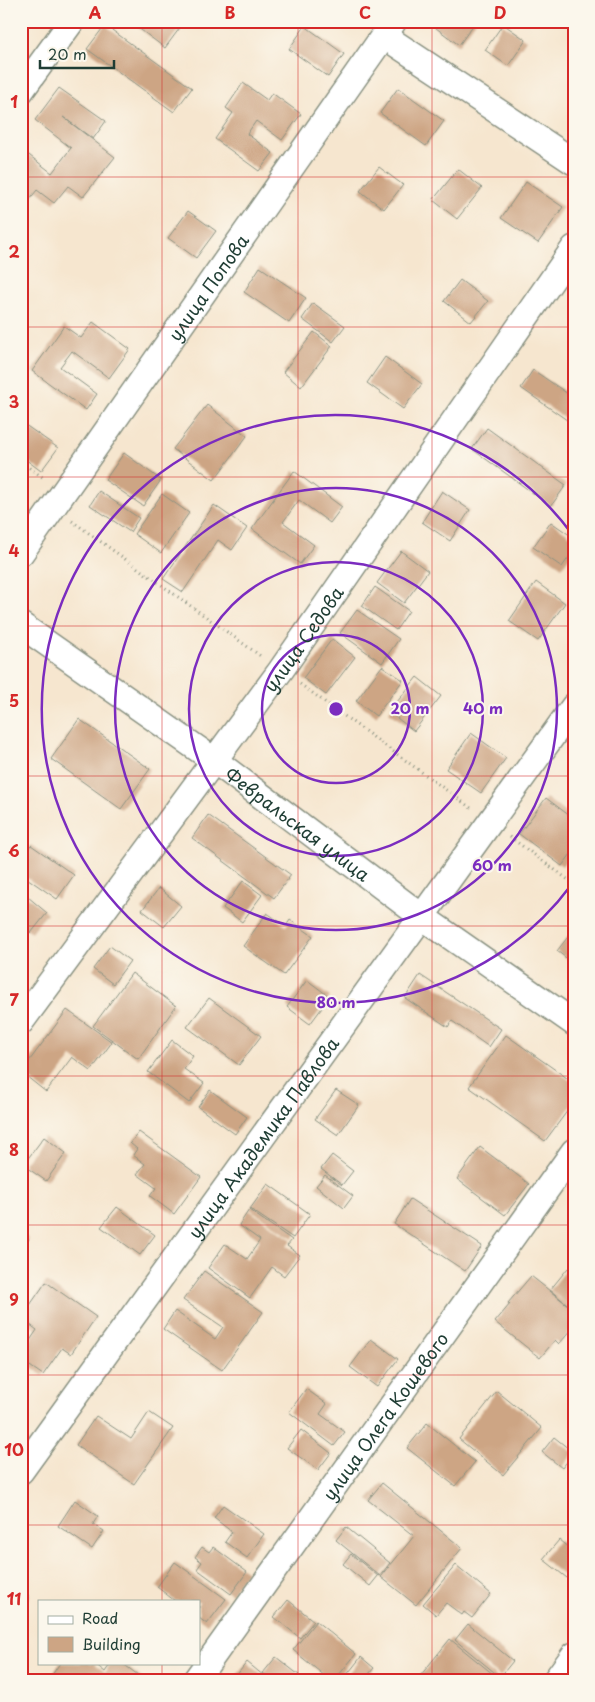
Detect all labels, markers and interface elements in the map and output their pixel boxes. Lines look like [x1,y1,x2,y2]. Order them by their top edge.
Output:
text: A [89,0,102,24]
text: B [225,0,236,24]
text: C [359,0,371,24]
text: D [494,0,506,24]
scale bar [40,38,114,70]
text: 20 m [48,42,87,65]
text: 1 [10,89,18,113]
street label: улица Попова [161,227,255,346]
text: 2 [8,239,20,263]
text: 3 [9,389,19,413]
text: 4 [9,538,20,562]
street label: улица Седова [256,579,350,697]
text: 5 [9,688,19,712]
text: 20 m [391,696,429,719]
text: 40 m [463,696,503,719]
centre of rings [327,700,345,718]
street label: Февральская улица [220,760,377,887]
text: 6 [8,838,20,862]
text: 60 m [472,853,512,876]
text: 7 [9,987,19,1011]
text: 80 m [316,990,356,1013]
street label: улица Академика Павлова [180,1030,345,1243]
text: 8 [9,1137,19,1161]
text: 9 [9,1287,19,1311]
street label: улица Олега Кошевого [315,1326,454,1506]
text: 10 [4,1437,24,1461]
text: 11 [7,1586,21,1610]
legend [38,1600,200,1664]
text: Road [82,1606,118,1629]
text: Building [82,1632,141,1655]

